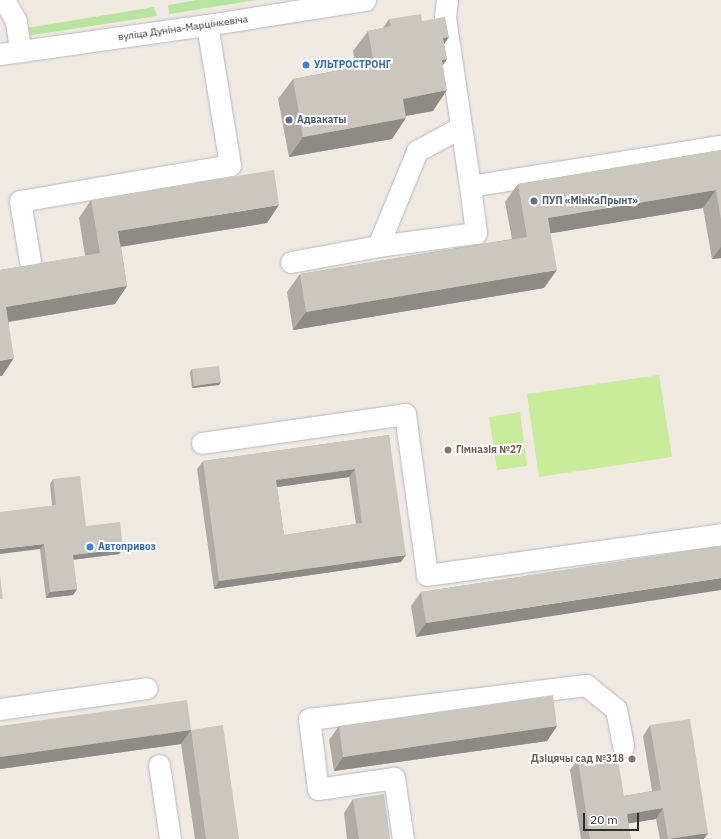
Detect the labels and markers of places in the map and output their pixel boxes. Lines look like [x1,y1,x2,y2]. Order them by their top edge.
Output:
place label: УЛЬТРОСТРОНГ [314,59,391,71]
marker: УЛЬТРОСТРОНГ [301,60,311,70]
place label: Адвакаты [297,114,346,126]
marker: Адвакаты [284,115,294,125]
place label: ПУП «МінКаПрынт» [542,195,638,207]
marker: ПУП «МінКаПрынт» [529,196,539,206]
place label: Гімназія №27 [456,444,522,456]
marker: Гімназія №27 [443,445,453,455]
place label: Автопривоз [98,541,156,553]
marker: Автопривоз [85,542,95,552]
place label: Дзіцячы сад №318 [531,753,624,765]
marker: Дзіцячы сад №318 [627,754,637,764]

